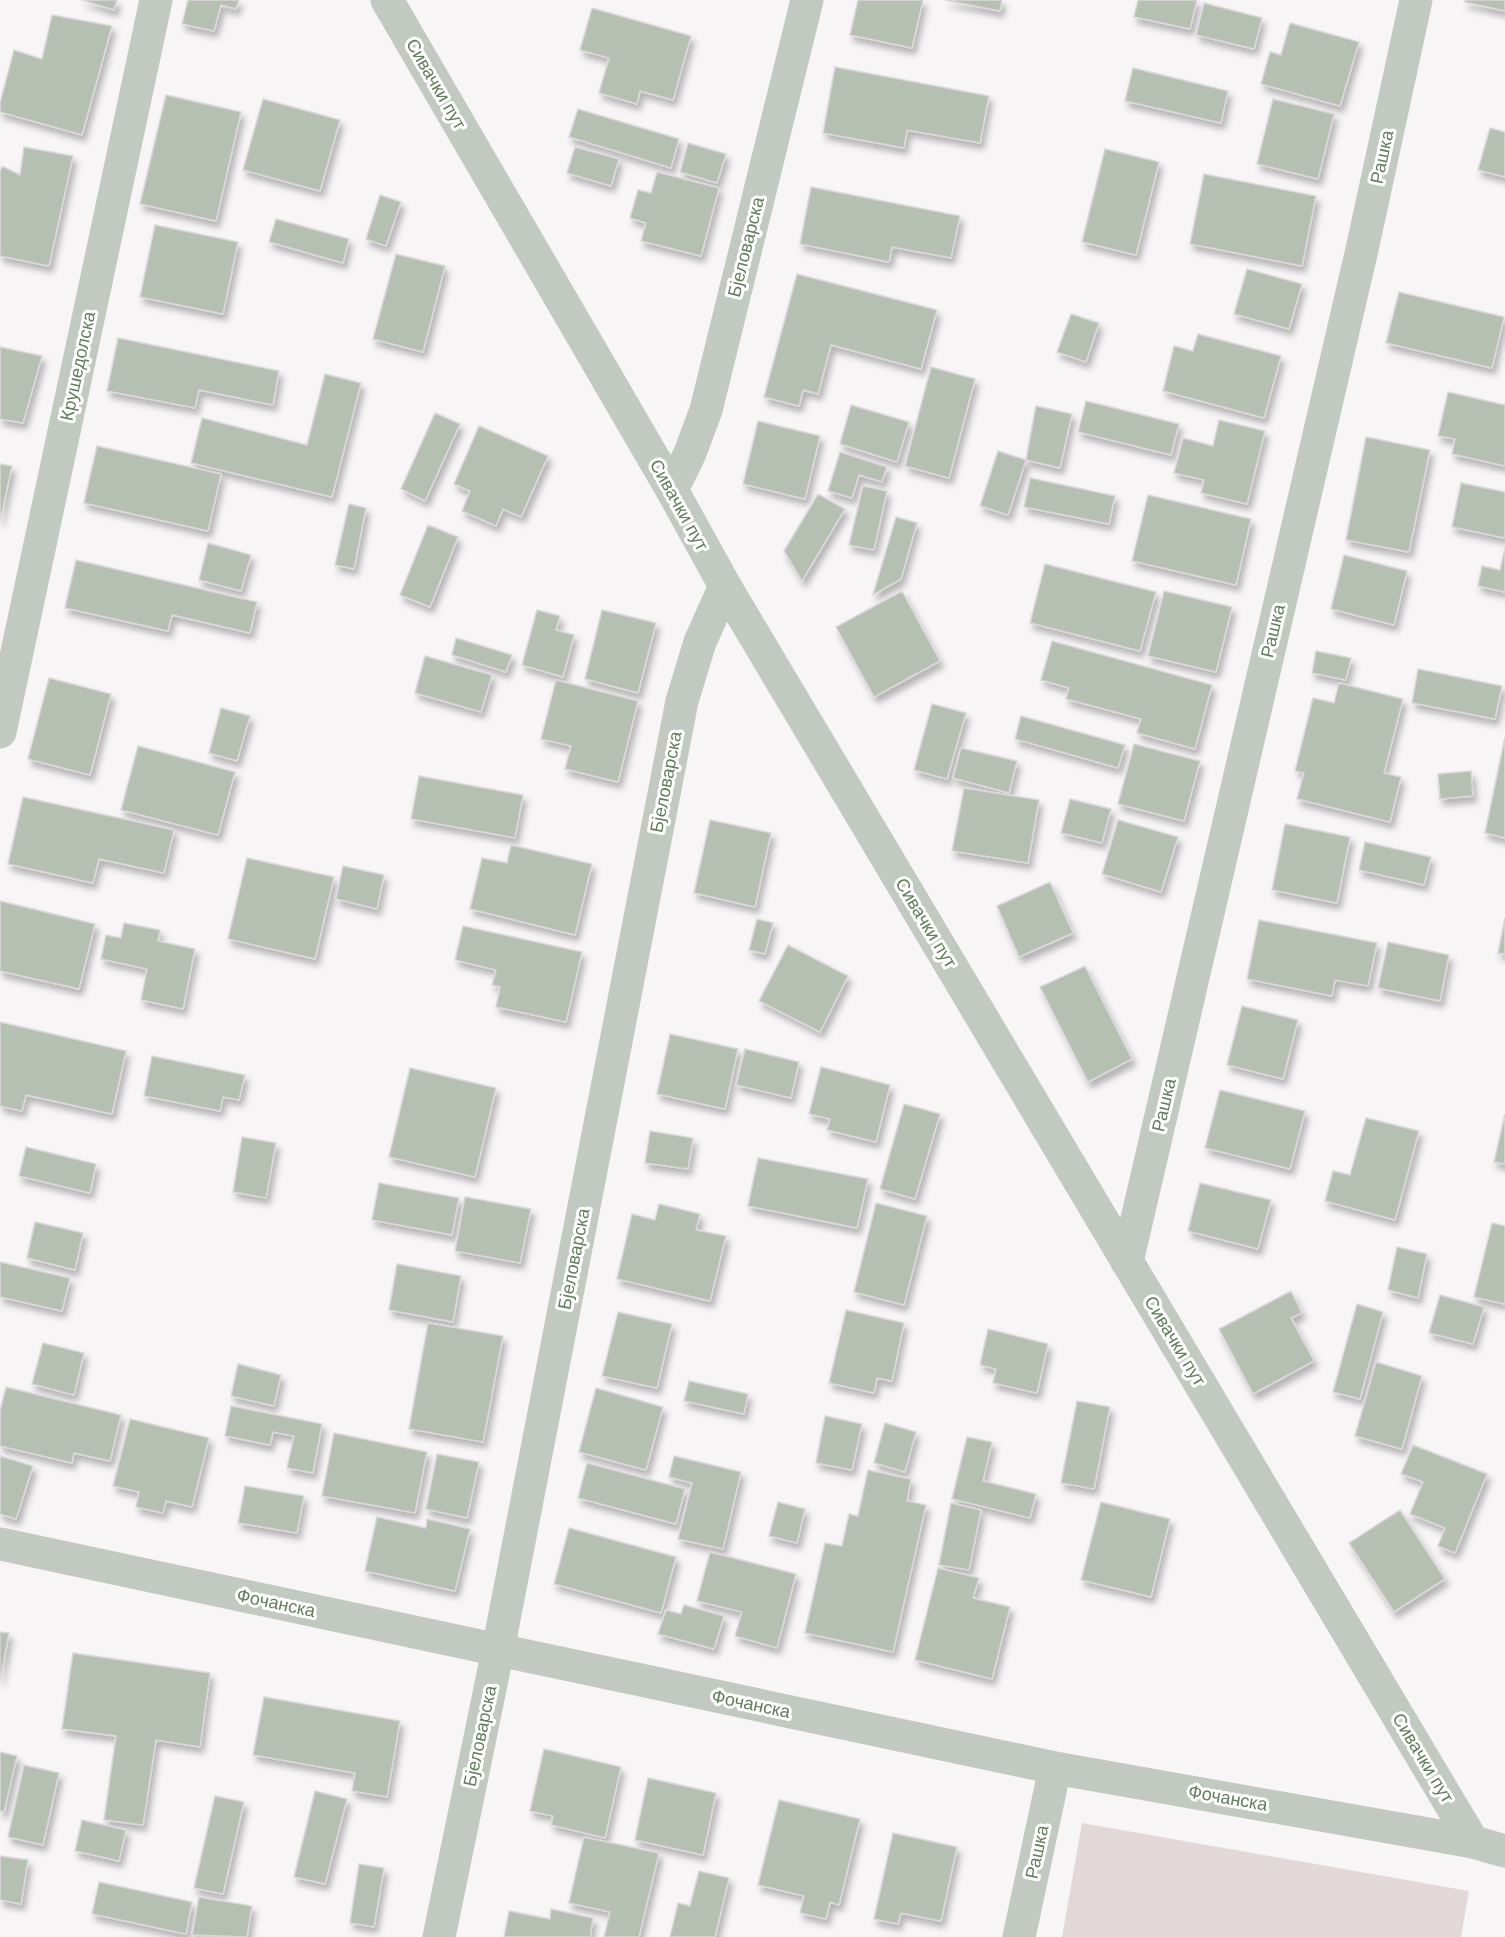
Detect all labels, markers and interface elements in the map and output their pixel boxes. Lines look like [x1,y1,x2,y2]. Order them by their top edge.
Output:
street label: Сивачки пут [400,34,472,134]
street label: Рашка [1365,127,1400,186]
street label: Бјеловарска [722,193,770,300]
street label: Крушедолска [55,308,102,423]
street label: Сивачки пут [644,455,714,555]
street label: Рашка [1255,601,1291,660]
street label: Бјеловарска [644,728,688,835]
street label: Сивачки пут [890,873,962,973]
street label: Рашка [1146,1075,1182,1134]
street label: Бјеловарска [552,1205,596,1312]
street label: Сивачки пут [1139,1291,1211,1391]
street label: Фочанска [234,1583,319,1623]
street label: Бјеловарска [458,1682,503,1789]
street label: Фочанска [709,1684,794,1724]
street label: Сивачки пут [1387,1708,1459,1808]
street label: Фочанска [1187,1779,1270,1817]
street label: Рашка [1020,1822,1055,1881]

